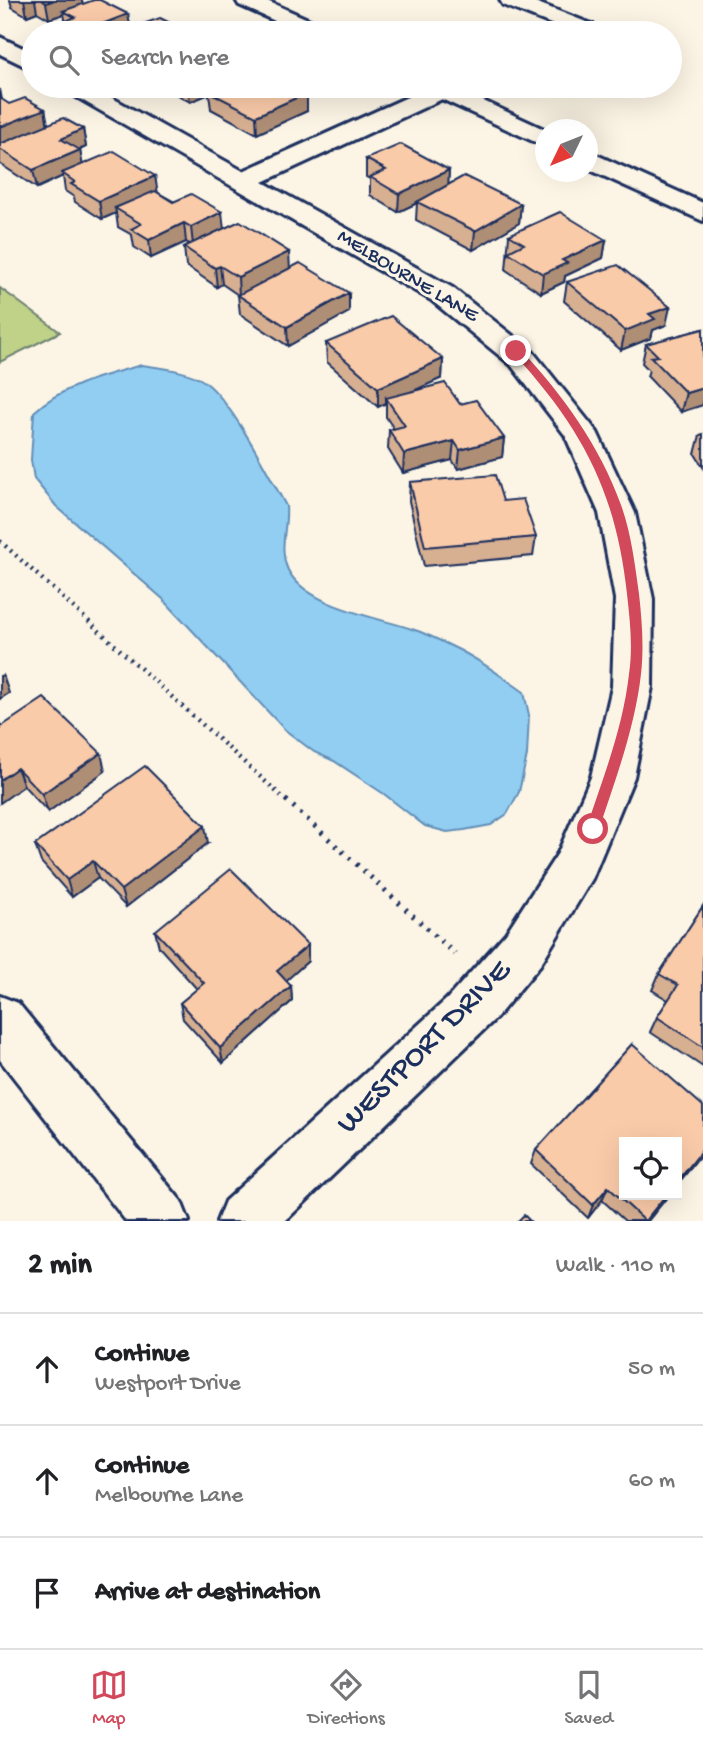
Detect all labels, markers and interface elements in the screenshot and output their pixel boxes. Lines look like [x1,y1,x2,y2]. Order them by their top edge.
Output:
search box [21,21,682,98]
icon: search [45,41,83,79]
text: Search here [101,44,229,75]
north arrow [535,119,598,182]
street label: MELBOURNE LANE [332,225,483,330]
route end [500,335,531,366]
route start [577,813,608,844]
street label: WESTPORT DRIVE [330,952,521,1143]
map controls [619,1137,682,1200]
button: locate [619,1137,682,1200]
text: 2 min [28,1249,92,1284]
text: Walk · 110 m [556,1253,675,1280]
text: Continue [95,1340,189,1371]
icon: ahead [28,1350,66,1388]
text: 50 m [628,1356,675,1383]
text: Westport Drive [95,1371,241,1398]
text: Continue [95,1452,189,1483]
icon: ahead [28,1462,66,1500]
text: 60 m [629,1468,675,1495]
text: Melbourne Lane [95,1483,243,1510]
icon: arrive [28,1574,66,1612]
text: Arrive at destination [95,1578,320,1609]
tab: Map [90,1666,128,1731]
tab: Directions [308,1666,385,1731]
tab: Saved [564,1666,613,1731]

